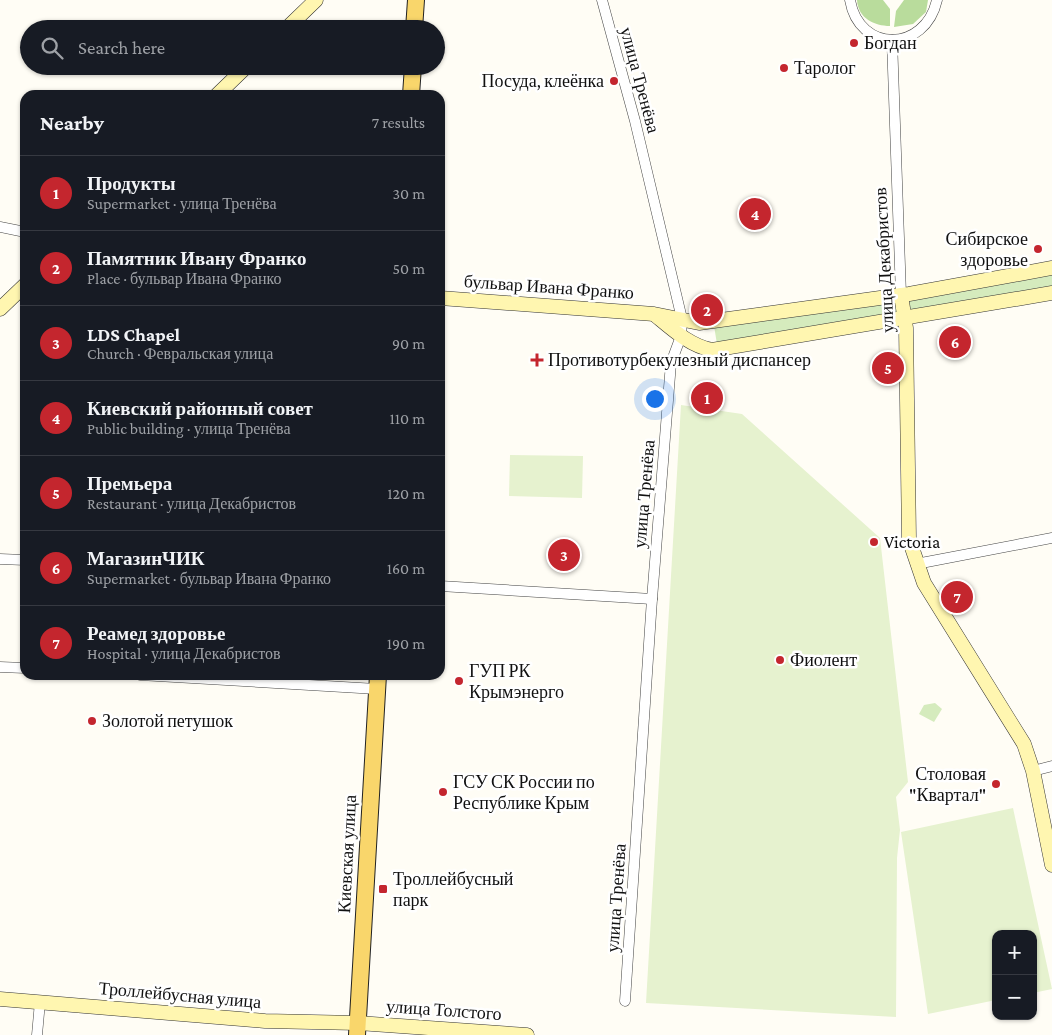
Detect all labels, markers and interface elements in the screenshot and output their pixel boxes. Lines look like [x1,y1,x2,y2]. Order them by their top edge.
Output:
search box [20,20,445,75]
street label: улица Тренёва [616,25,664,135]
place label: Богдан [864,33,917,53]
icon: search [38,34,66,62]
text: Search here [78,37,165,58]
marker: Богдан [848,37,860,49]
place label: Таролог [794,58,856,78]
marker: Таролог [778,62,790,74]
place label: Посуда, клеёнка [481,71,604,91]
marker: Посуда, клеёнка [608,75,620,87]
text: Nearby [40,111,104,135]
text: 7 results [372,114,425,131]
text: Продукты [87,173,176,194]
text: 1 [53,185,59,202]
text: 30 m [393,185,425,202]
street label: улица Декабристов [870,187,898,333]
text: Supermarket · улица Тренёва [87,195,277,212]
pin: 4 [739,195,771,233]
place label: Сибирское здоровье [946,229,1028,270]
marker: Сибирское здоровье [1032,243,1044,255]
text: Памятник Ивану Франко [87,248,307,269]
text: 2 [52,260,60,277]
text: 50 m [393,260,425,277]
text: Place · бульвар Ивана Франко [87,270,282,287]
street label: бульвар Ивана Франко [463,271,635,303]
pin: 2 [691,291,723,329]
pin: 6 [939,323,971,361]
text: LDS Chapel [87,324,180,345]
text: 3 [52,335,60,352]
text: 90 m [392,335,425,352]
text: Church · Февральская улица [87,345,273,362]
pin: 5 [872,349,904,387]
place label: Противотурбекулезный диспансер [548,350,811,370]
marker: Противотурбекулезный диспансер [530,353,544,367]
pin: 1 [691,379,723,417]
your location [642,386,668,412]
text: Киевский районный совет [87,398,313,419]
text: 4 [52,410,60,427]
text: 110 m [389,410,425,427]
text: Public building · улица Тренёва [87,420,291,437]
street label: улица Тренёва [629,439,659,549]
text: Премьера [87,473,172,494]
text: 5 [52,485,60,502]
text: 120 m [387,485,425,502]
text: Restaurant · улица Декабристов [87,495,296,512]
place label: Victoria [884,532,940,552]
pin: 3 [548,536,580,574]
marker: Victoria [868,536,880,548]
text: МагазинЧИК [87,548,205,569]
text: 6 [52,560,60,577]
text: 160 m [387,560,425,577]
text: Supermarket · бульвар Ивана Франко [87,570,331,587]
pin: 7 [941,578,973,616]
text: Реамед здоровье [87,623,225,644]
text: 7 [52,635,60,652]
text: 190 m [387,635,425,652]
text: Hospital · улица Декабристов [87,645,280,662]
place label: Фиолент [790,650,857,670]
marker: Фиолент [774,654,786,666]
place label: ГУП РК Крымэнерго [469,661,564,702]
marker: ГУП РК Крымэнерго [453,675,465,687]
place label: Золотой петушок [102,711,233,731]
marker: Золотой петушок [86,715,98,727]
place label: Столовая "Квартал" [909,764,986,805]
place label: ГСУ СК России по Республике Крым [453,772,595,813]
marker: Столовая "Квартал" [990,778,1002,790]
marker: ГСУ СК России по Республике Крым [437,786,449,798]
street label: Киевская улица [334,794,360,914]
street label: улица Тренёва [602,843,630,953]
place label: Троллейбусный парк [393,869,514,910]
marker: Троллейбусный парк [377,883,389,895]
map controls [992,930,1037,1020]
button: + [992,930,1037,975]
button: − [992,975,1037,1020]
street label: Троллейбусная улица [98,978,262,1012]
street label: улица Толстого [386,996,502,1024]

